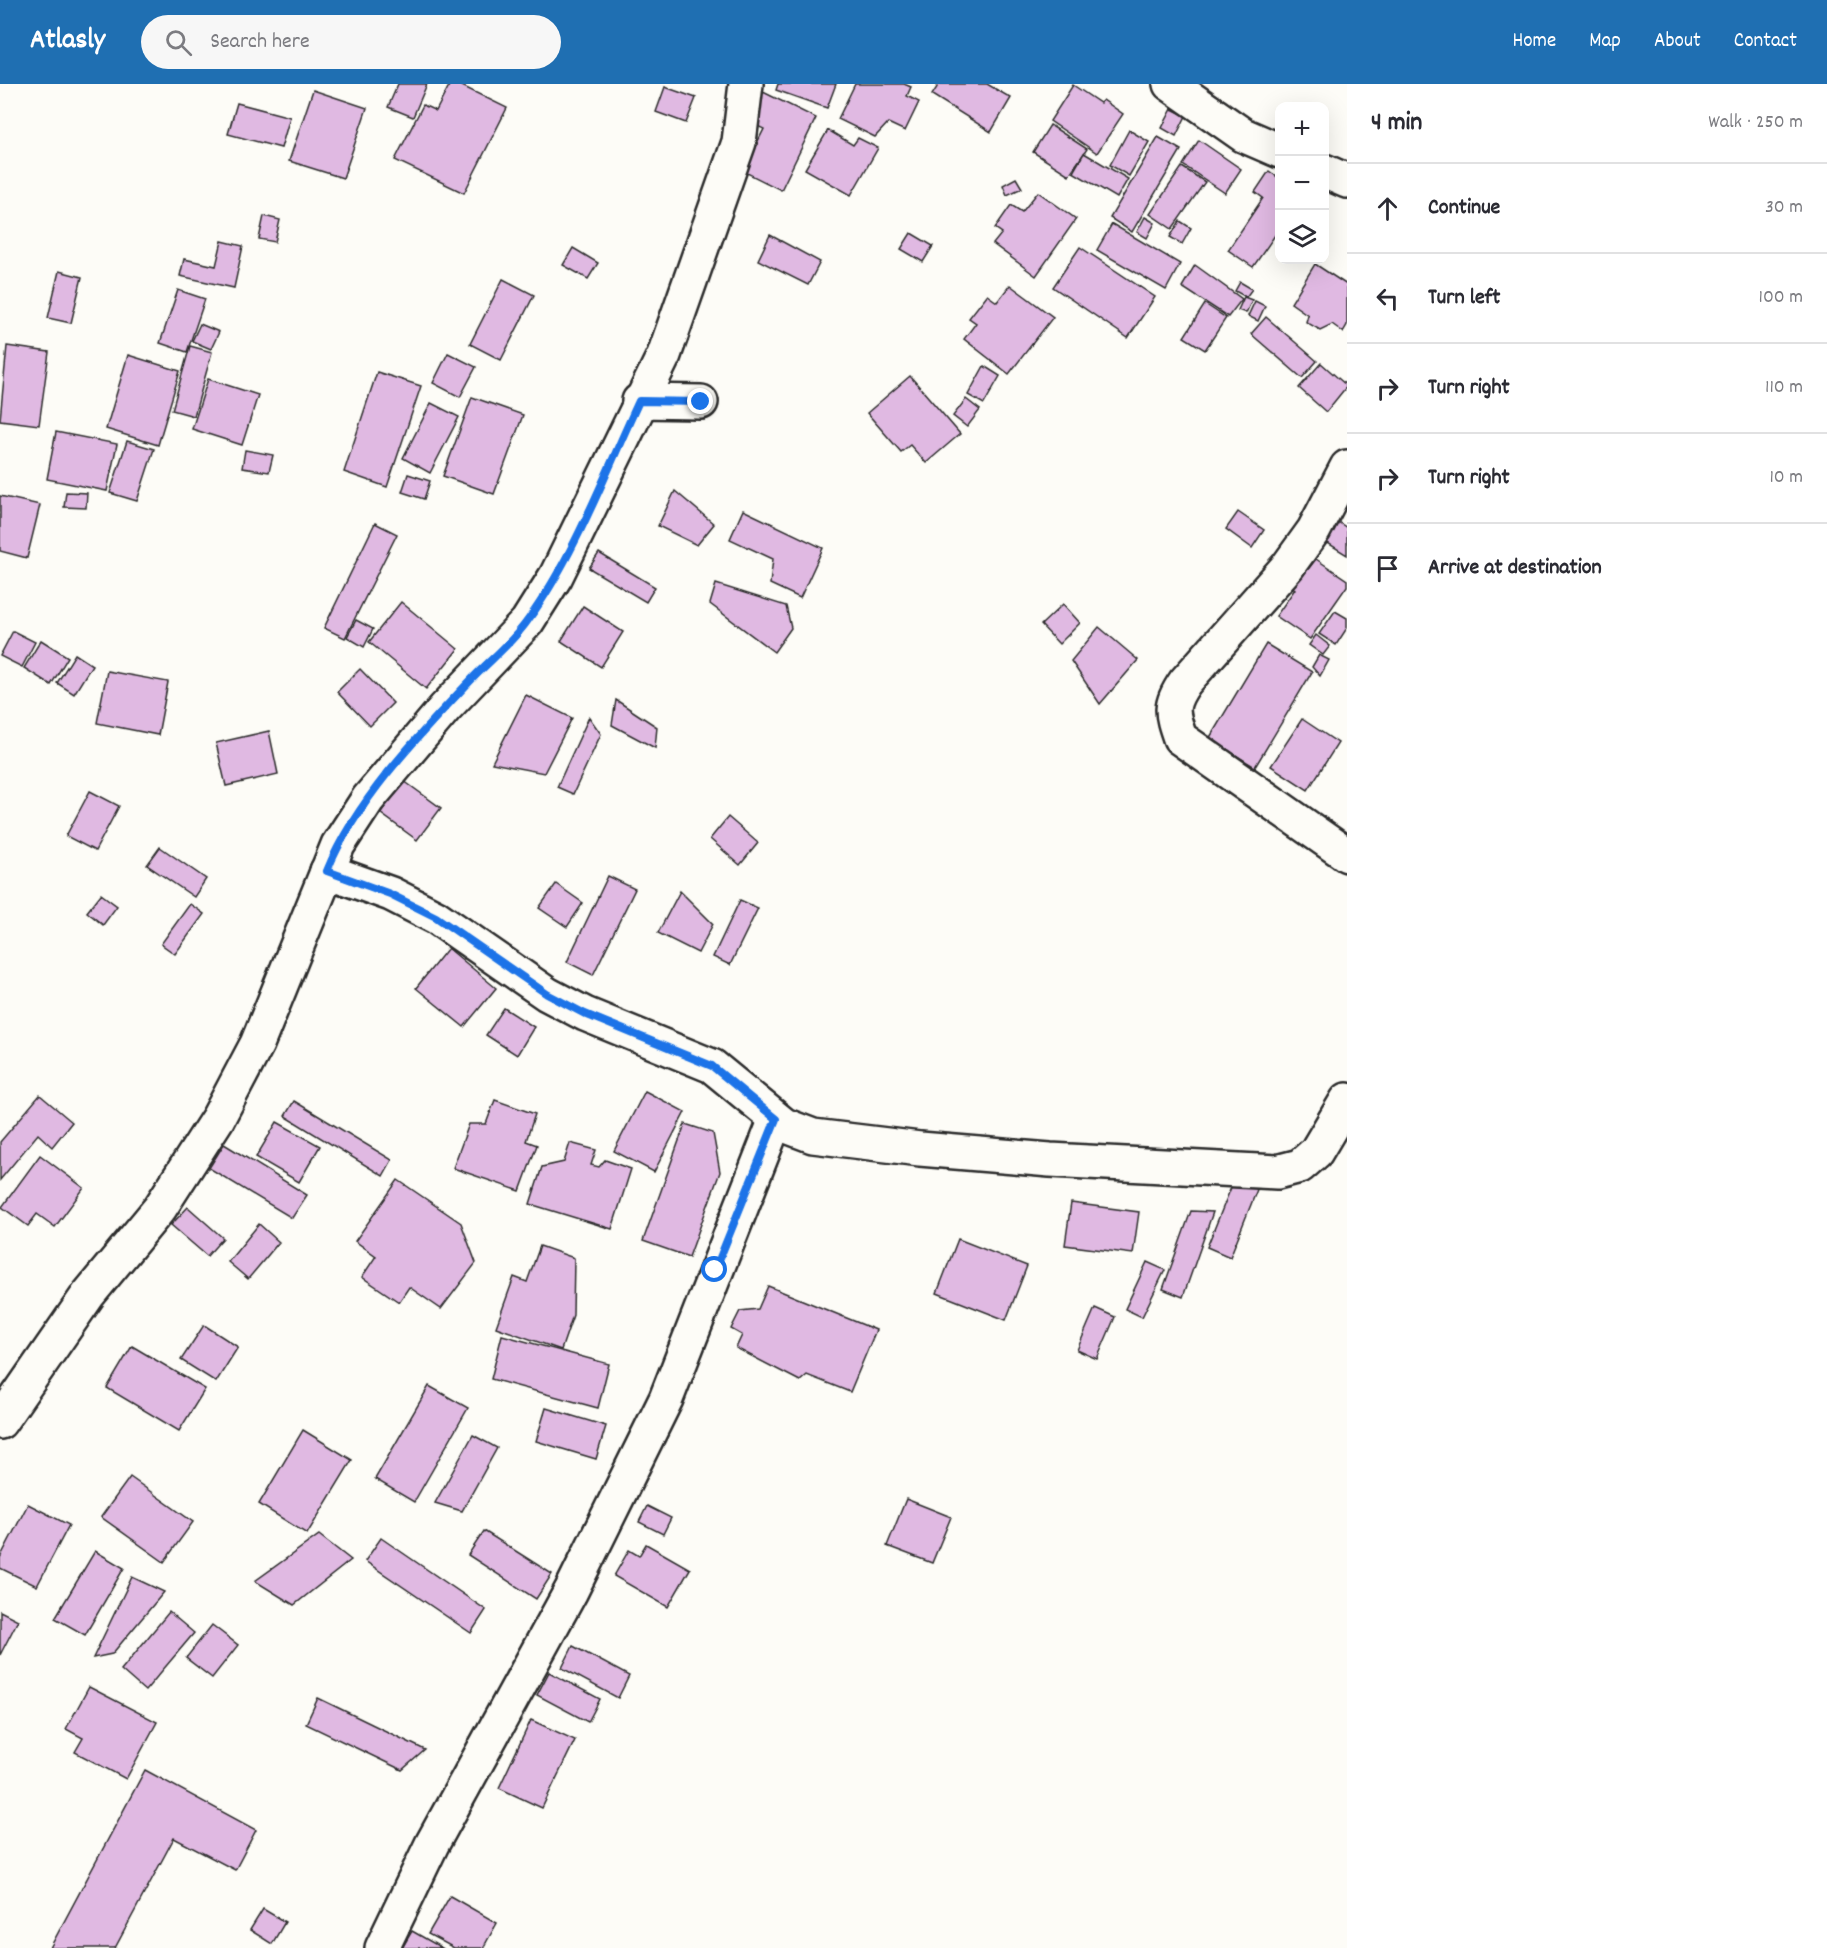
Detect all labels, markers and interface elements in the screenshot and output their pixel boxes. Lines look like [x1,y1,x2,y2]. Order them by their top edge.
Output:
search box [141,15,561,69]
text: Atlasly [30,22,105,62]
icon: search [162,26,195,59]
text: Search here [210,27,310,58]
text: Home [1512,27,1556,57]
text: Map [1589,27,1621,57]
text: About [1654,27,1701,57]
text: Contact [1734,27,1797,57]
map controls [1275,102,1329,264]
button: + [1275,102,1329,156]
text: 4 min [1371,105,1422,142]
text: Walk · 250 m [1708,109,1803,137]
button: − [1275,156,1329,210]
icon: ahead [1371,192,1404,225]
text: Continue [1428,193,1500,224]
text: 30 m [1765,194,1803,222]
button: layers [1275,210,1329,264]
icon: left [1371,282,1404,315]
text: Turn left [1428,283,1500,314]
text: 100 m [1759,284,1803,312]
icon: right [1371,372,1404,405]
text: Turn right [1428,373,1510,404]
text: 110 m [1765,374,1803,402]
route end [687,388,713,414]
icon: right [1371,462,1404,495]
text: Turn right [1428,463,1510,494]
text: 10 m [1769,464,1803,492]
icon: arrive [1371,552,1404,585]
text: Arrive at destination [1428,553,1602,584]
route start [701,1256,727,1282]

